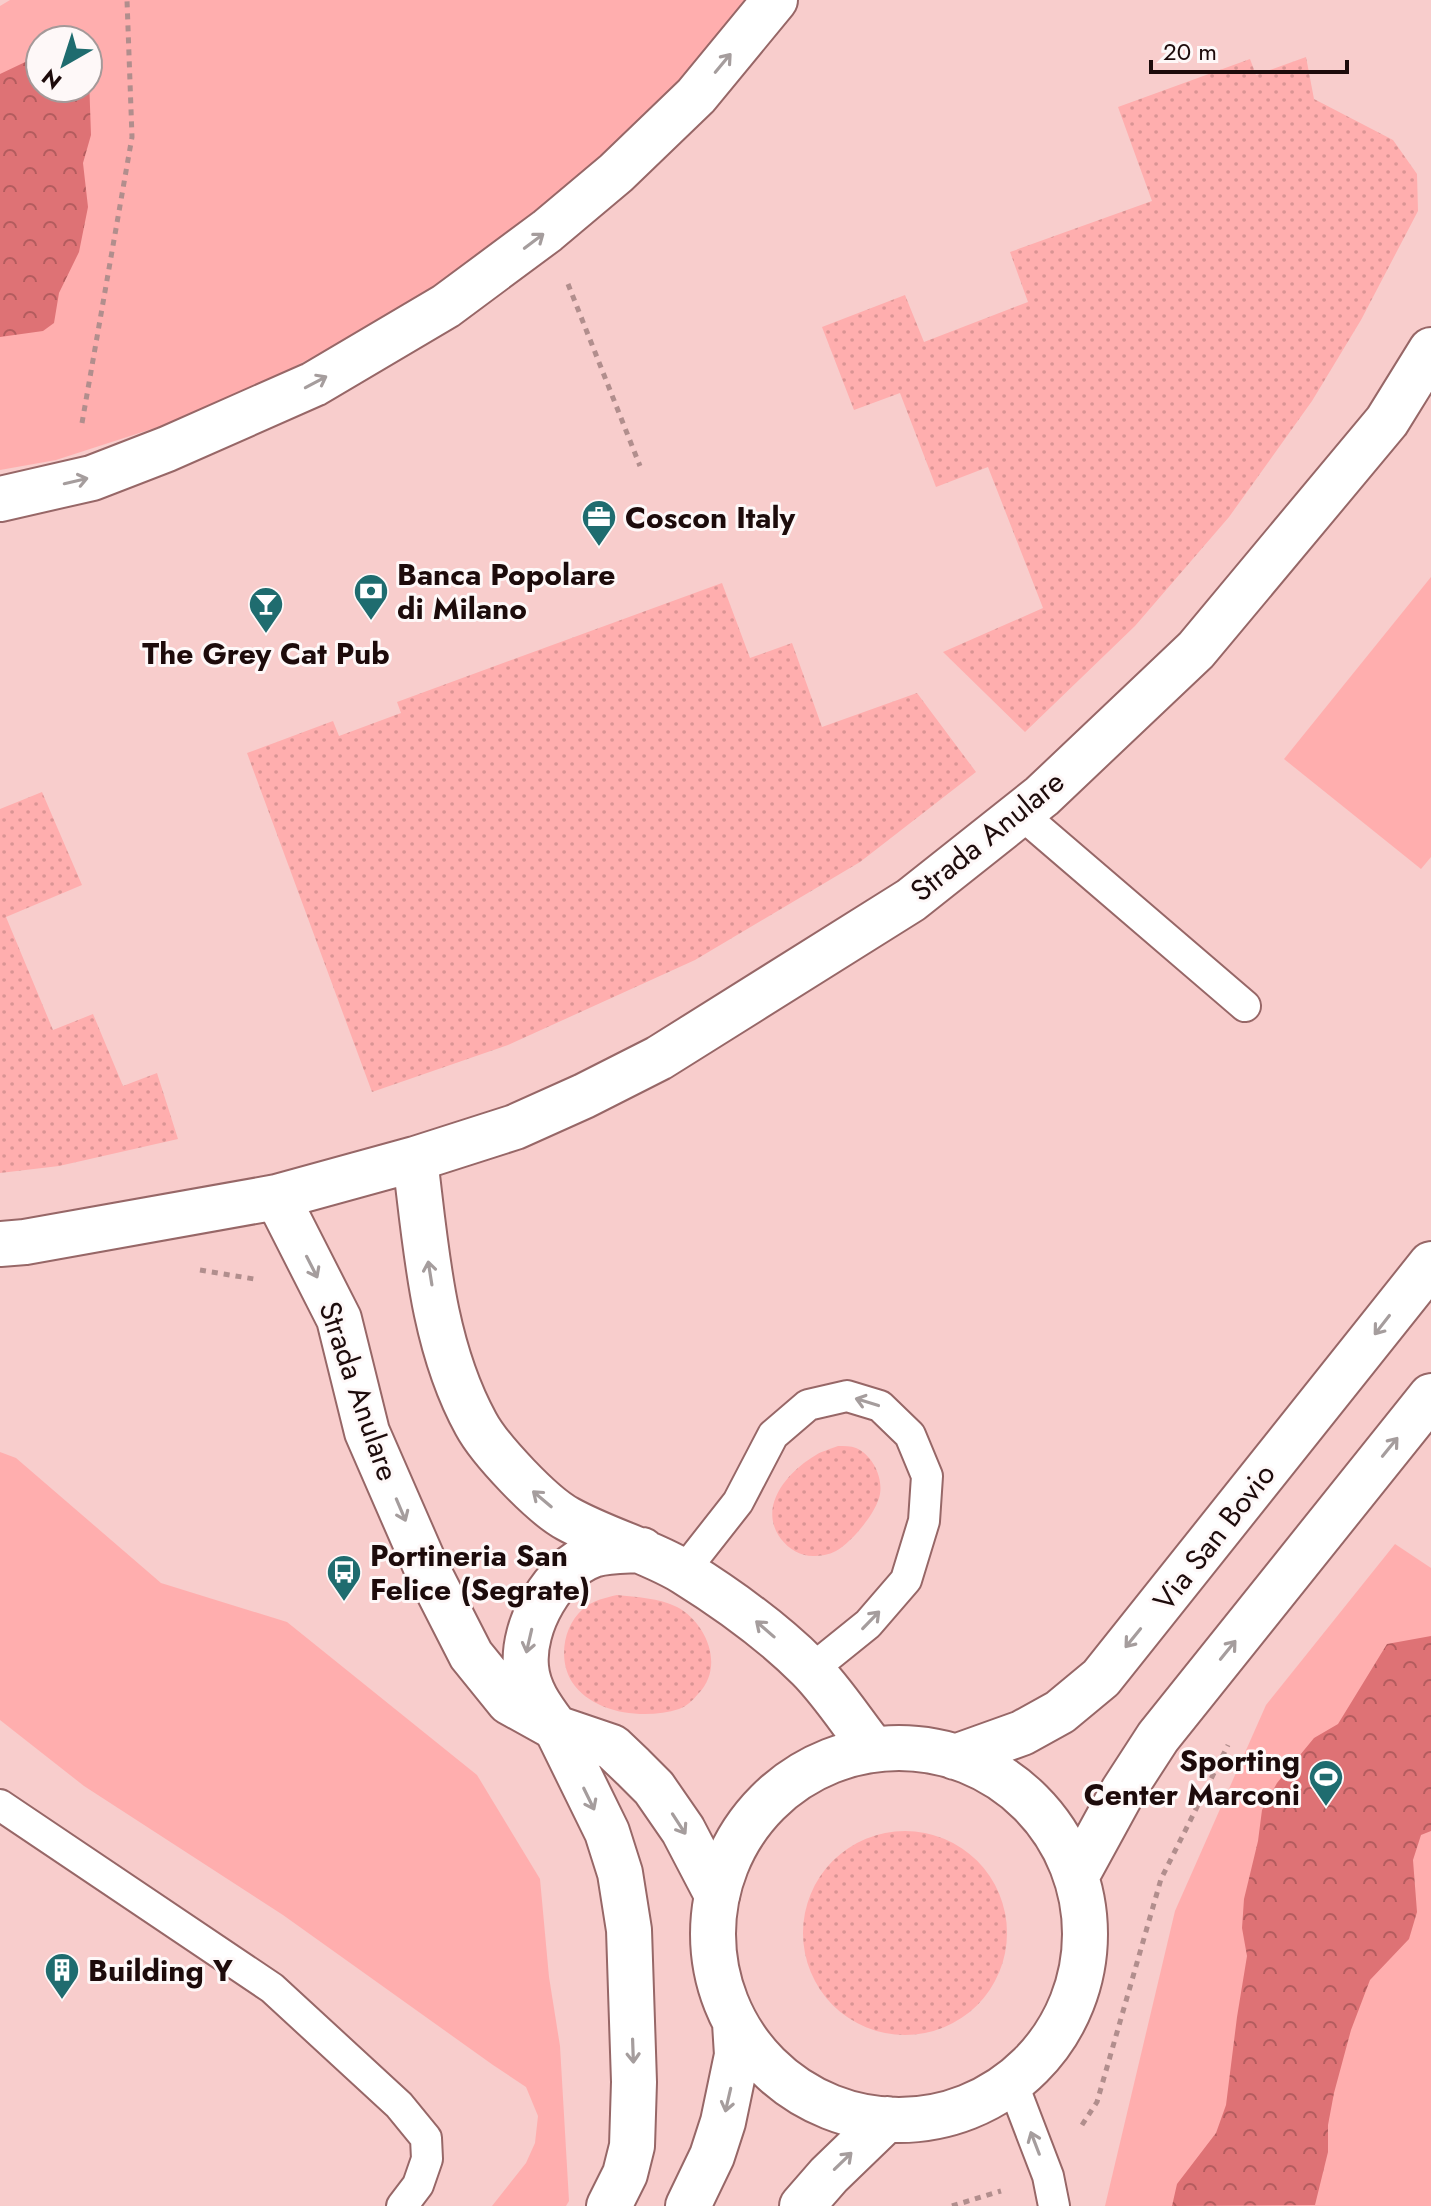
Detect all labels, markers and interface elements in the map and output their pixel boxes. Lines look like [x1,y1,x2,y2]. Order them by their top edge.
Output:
north arrow [24,24,104,104]
scale bar [1151,24,1347,74]
text: 20 m [1163,34,1217,69]
one-way arrow [714,54,732,74]
text: N [35,62,68,97]
one-way arrow [522,233,544,249]
one-way arrow [304,374,327,390]
one-way arrow [63,473,88,488]
place label: Coscon Italy [625,496,796,539]
office icon: Coscon Italy [580,498,618,548]
place label: Banca Popolare di Milano [397,553,615,630]
bank icon: Banca Popolare di Milano [352,572,390,622]
bar icon: The Grey Cat Pub [247,585,285,635]
place label: The Grey Cat Pub [142,632,390,675]
street label: Strada Anulare [901,761,1073,911]
one-way arrow [305,1254,321,1278]
one-way arrow [422,1260,437,1286]
street label: Strada Anulare [308,1296,410,1486]
one-way arrow [1374,1314,1391,1335]
one-way arrow [855,1394,880,1408]
one-way arrow [1382,1437,1399,1458]
street label: Via San Bovio [1143,1454,1285,1620]
one-way arrow [533,1490,553,1508]
one-way arrow [395,1497,410,1522]
place label: Portineria San Felice (Segrate) [370,1534,590,1611]
bus stop icon: Portineria San Felice (Segrate) [325,1553,363,1603]
one-way arrow [861,1610,880,1630]
one-way arrow [756,1621,776,1639]
one-way arrow [521,1627,536,1653]
one-way arrow [1125,1627,1142,1648]
one-way arrow [1219,1640,1237,1661]
place label: Sporting Center Marconi [1084,1739,1300,1816]
sports icon: Sporting Center Marconi [1307,1758,1345,1808]
one-way arrow [582,1786,597,1810]
one-way arrow [670,1813,687,1835]
place label: Building Y [88,1949,233,1992]
building icon: Building Y [43,1951,81,2001]
one-way arrow [626,2037,641,2064]
one-way arrow [720,2087,735,2112]
one-way arrow [1027,2131,1041,2156]
one-way arrow [833,2152,853,2171]

